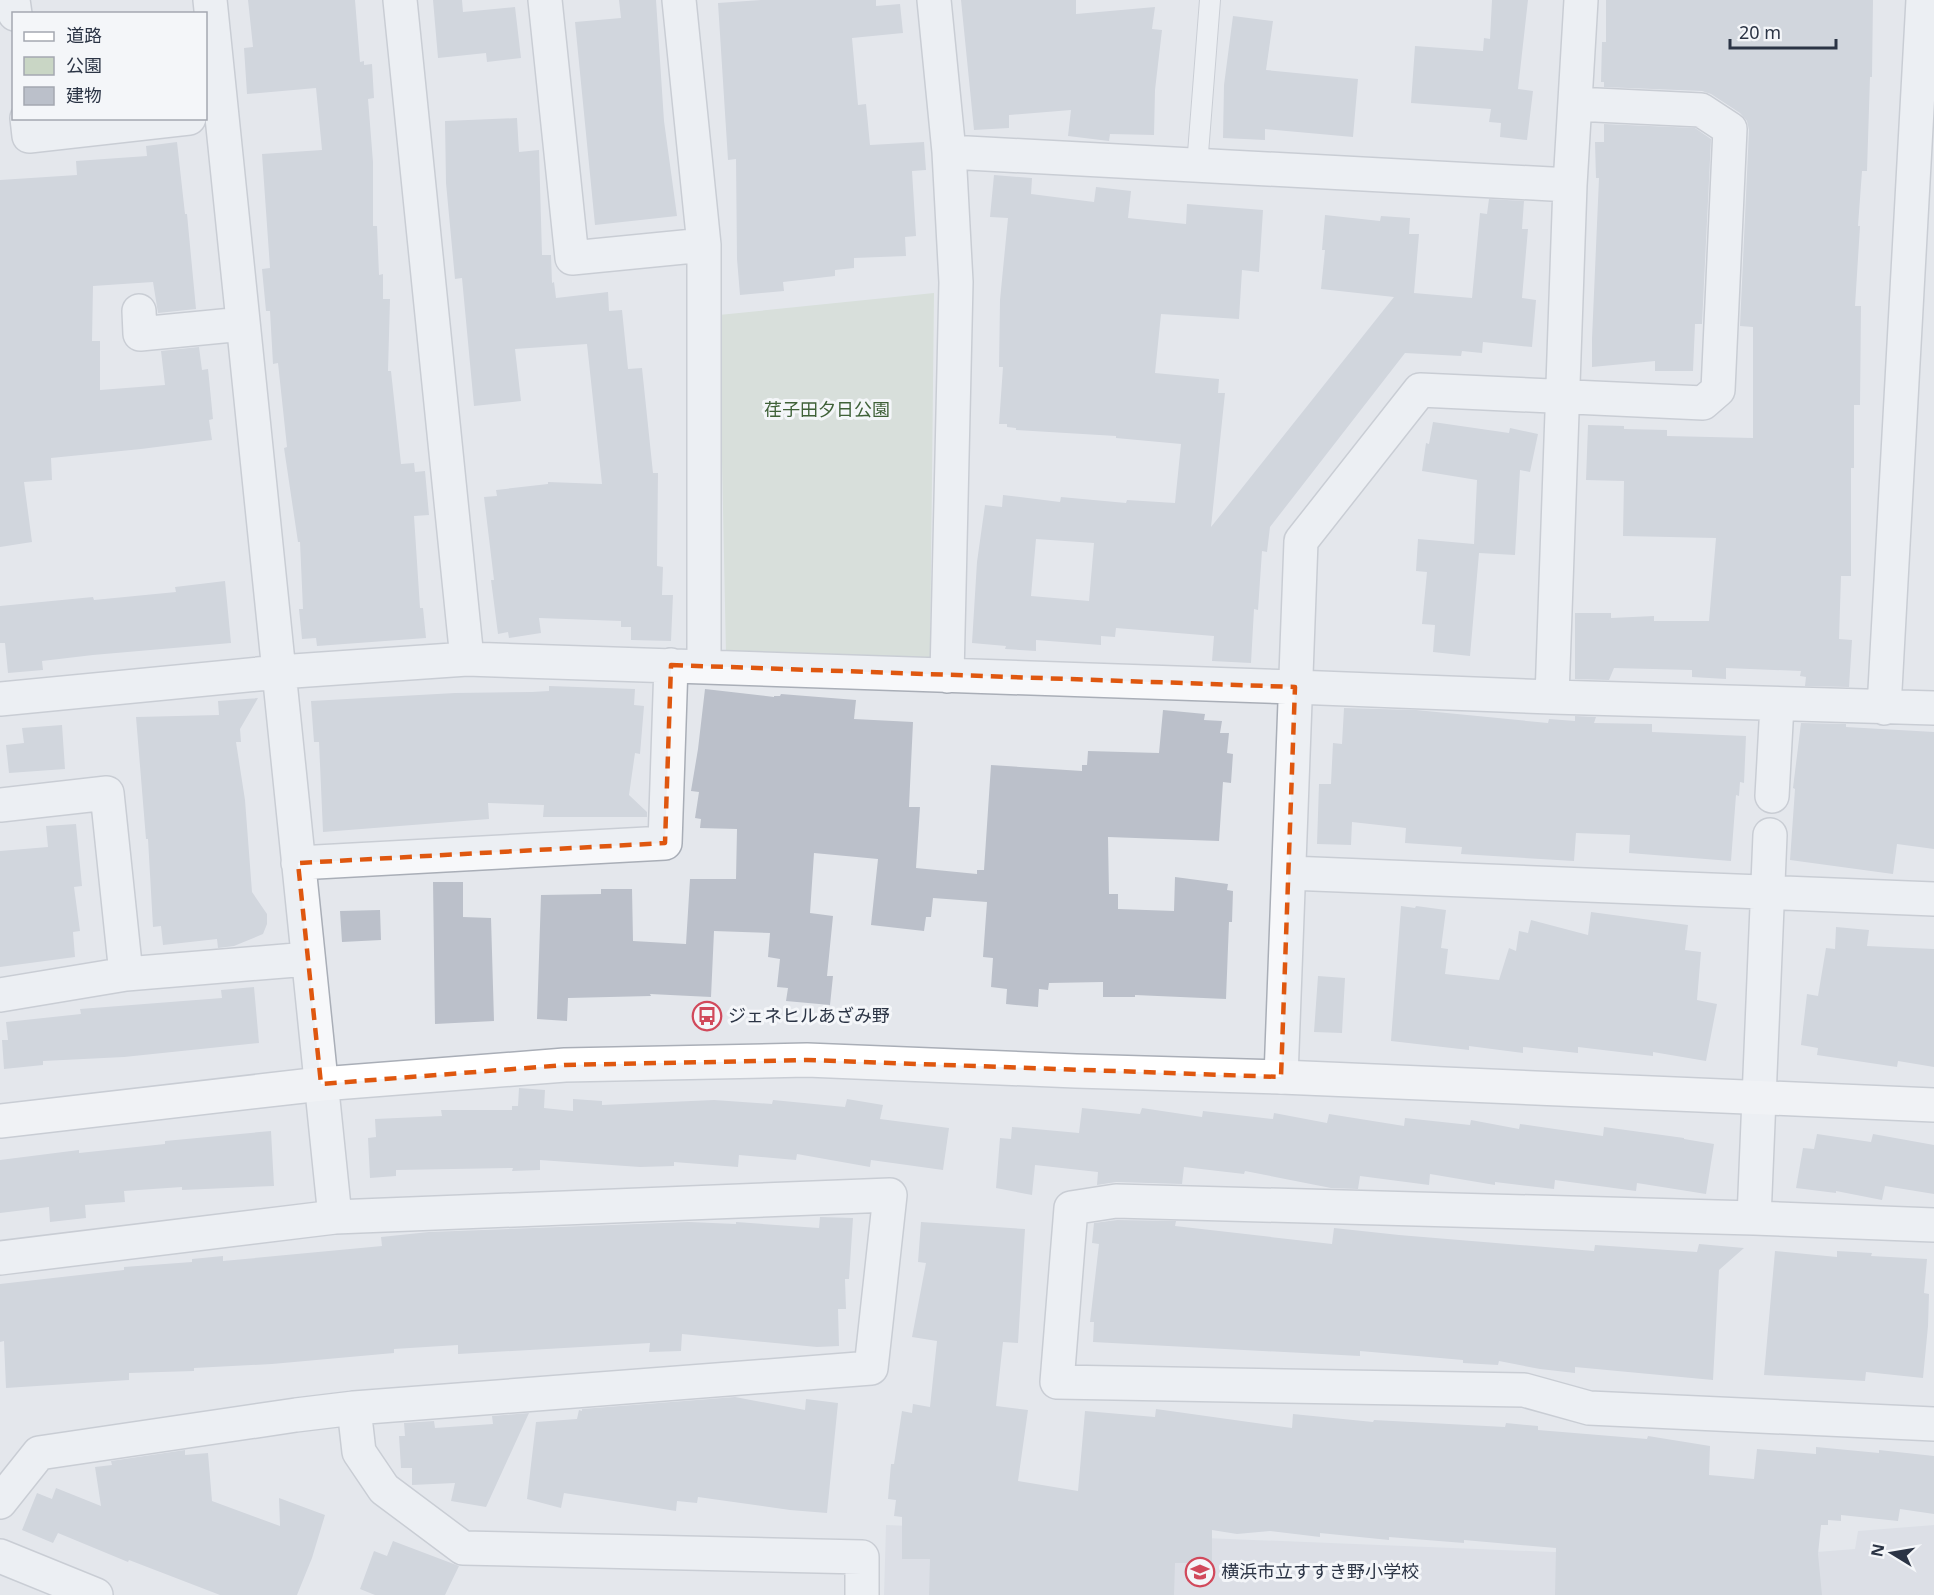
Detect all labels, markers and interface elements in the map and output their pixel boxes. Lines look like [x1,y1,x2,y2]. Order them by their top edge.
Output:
legend [12,12,207,120]
scale bar [1730,12,1836,50]
text: 20 m [1739,20,1781,44]
text: 道路 [66,23,102,47]
text: 公園 [66,53,102,77]
text: 建物 [66,83,102,107]
park label: 荏子田夕日公園 [764,397,890,421]
bus stop icon: ジェネヒルあざみ野 [691,1000,723,1032]
place label: ジェネヒルあざみ野 [728,1003,890,1027]
north arrow [1862,1523,1922,1583]
text: N [1865,1542,1889,1559]
school or university icon: 横浜市立すすき野小学校 [1184,1556,1216,1588]
place label: 横浜市立すすき野小学校 [1221,1559,1419,1583]

